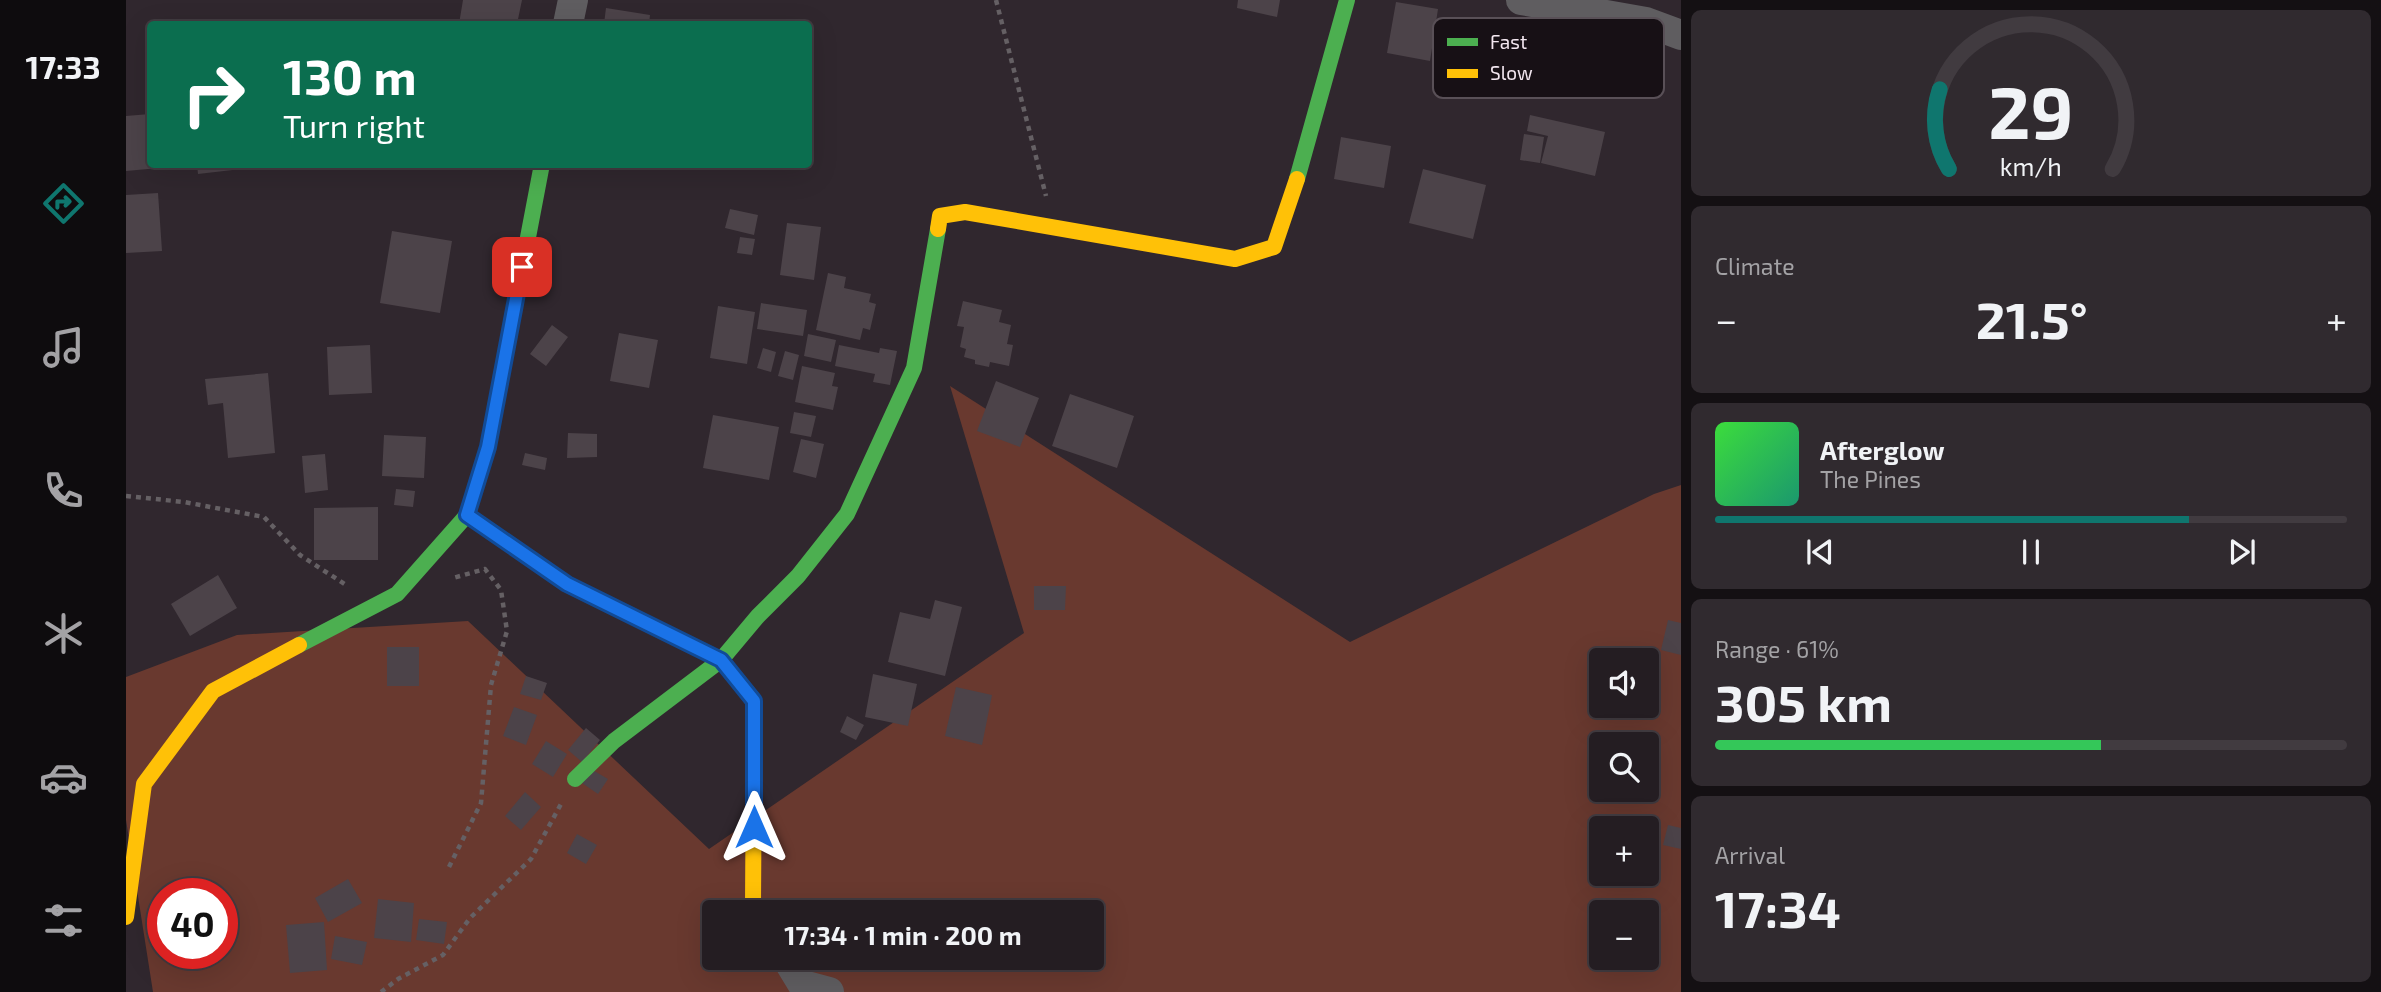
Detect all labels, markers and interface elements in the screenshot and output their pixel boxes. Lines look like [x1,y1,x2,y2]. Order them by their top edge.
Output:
legend [1433,18,1664,98]
text: Fast [1490,30,1527,53]
text: 130 m [283,46,417,105]
text: 17:33 [25,47,101,85]
icon: right [168,49,259,140]
text: Slow [1490,61,1533,84]
text: 29 [1988,67,2074,155]
text: Turn right [283,106,425,144]
text: km/h [2000,151,2062,181]
icon: directions [39,179,88,228]
pin [492,237,552,297]
icon: arrive [503,248,541,286]
text: Climate [1715,252,1795,280]
text: 21.5° [1976,287,2088,349]
text: − [1715,296,1737,342]
text: + [2326,296,2347,342]
icon: music [39,323,88,372]
text: Afterglow [1820,434,1945,465]
text: The Pines [1820,465,1921,493]
icon: phone [39,466,88,515]
icon: previous [1801,533,1839,571]
icon: pause [2012,533,2050,571]
icon: next [2223,533,2261,571]
icon: climate [39,609,88,658]
text: Range · 61% [1715,635,1839,663]
map controls [1589,648,1659,970]
button: sound [1589,648,1659,718]
text: 305 km [1715,670,1892,732]
button: search [1589,732,1659,802]
icon: car [39,753,88,802]
position arrow [717,790,791,864]
button: + [1589,816,1659,886]
text: Arrival [1715,841,1785,869]
text: 17:34 [1715,876,1841,938]
speed limit sign: 40 [147,878,238,969]
icon: filters [39,896,88,945]
button: − [1589,900,1659,970]
text: 17:34 · 1 min · 200 m [784,919,1022,950]

